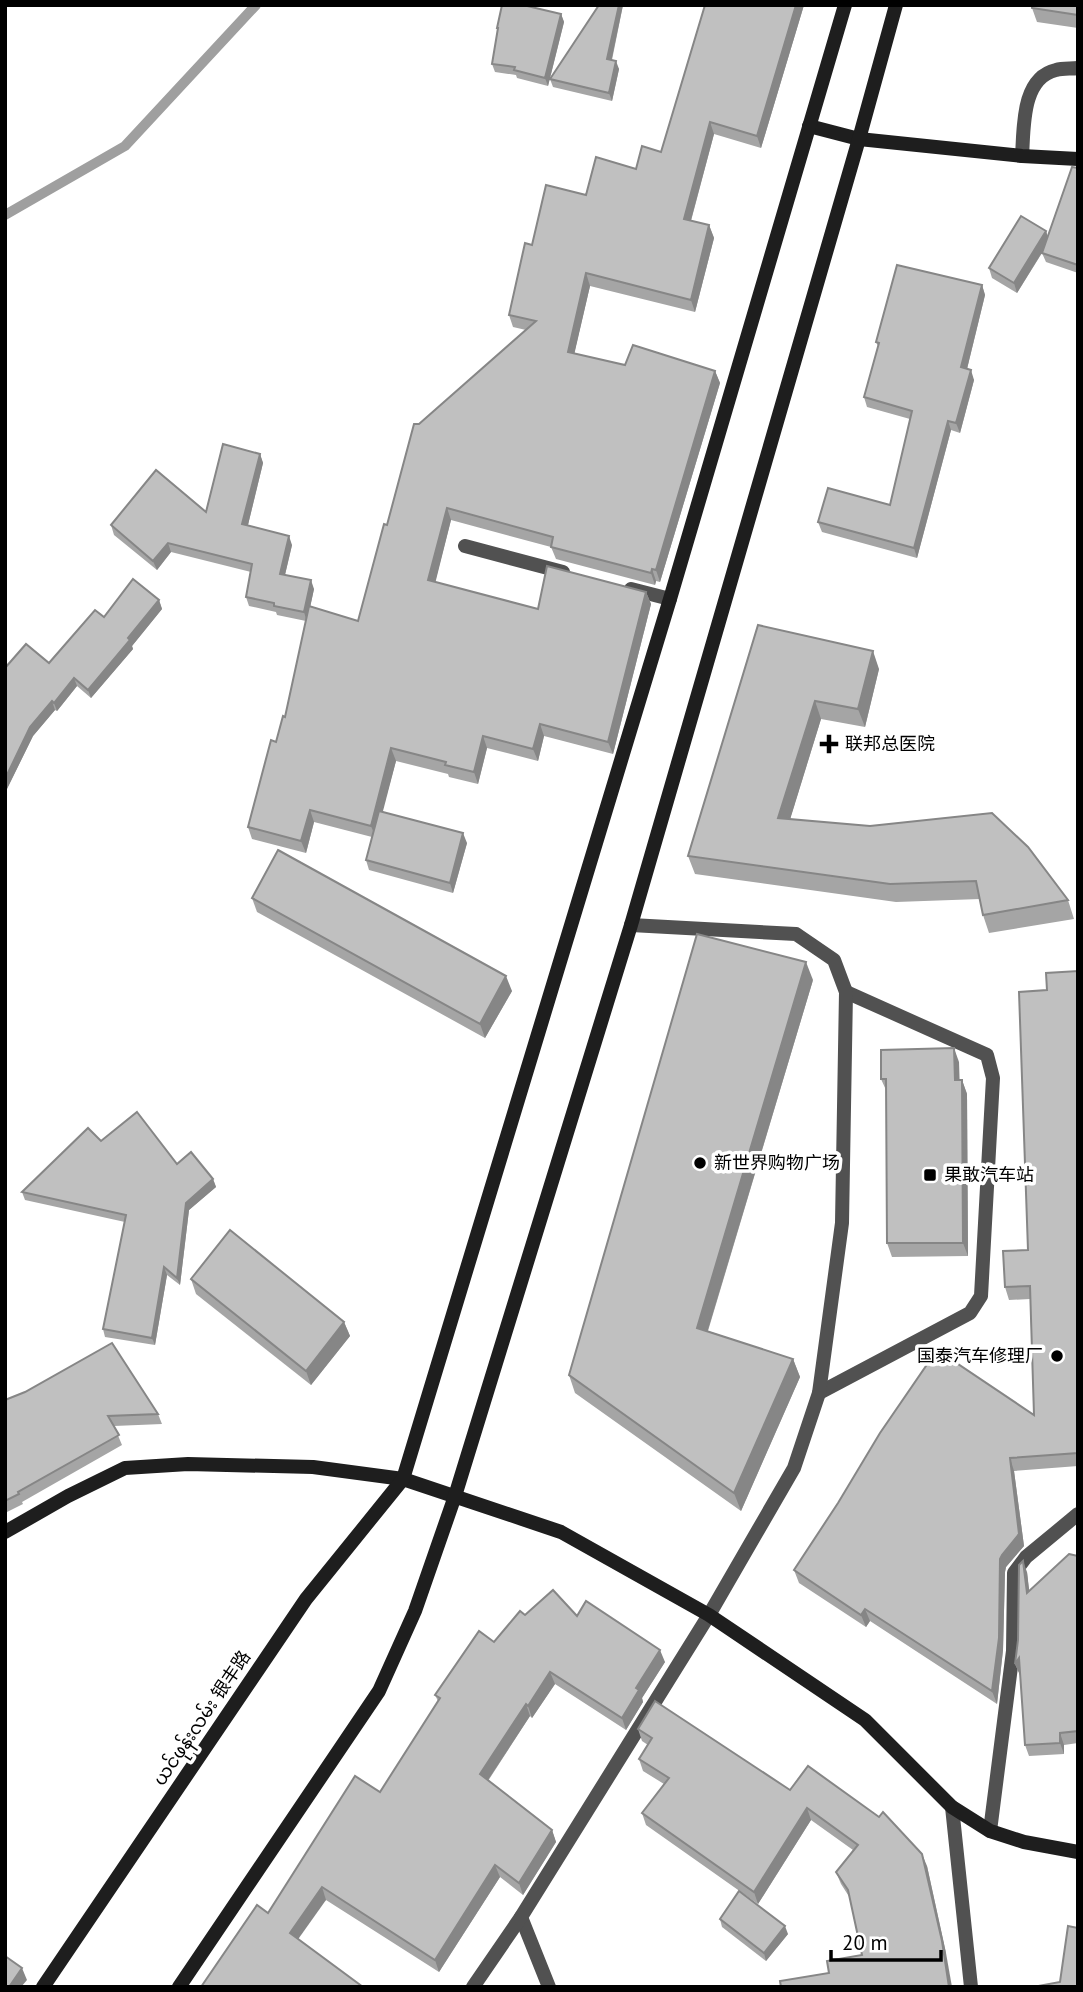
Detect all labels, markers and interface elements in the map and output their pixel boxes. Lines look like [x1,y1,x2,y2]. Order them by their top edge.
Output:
place label: 联邦总医院 [845,732,935,755]
marker: 联邦总医院 [819,734,839,754]
place label: 新世界购物广场 [714,1151,840,1174]
marker: 新世界购物广场 [692,1155,708,1171]
place label: 果敢汽车站 [944,1163,1034,1186]
marker: 果敢汽车站 [922,1167,938,1183]
place label: 国泰汽车修理厂 [917,1344,1043,1367]
marker: 国泰汽车修理厂 [1049,1348,1065,1364]
street label: ယင်ဖုန်းလမ်း 银丰路 [147,1645,259,1792]
scale bar [831,1918,941,1962]
text: 20 m [842,1929,888,1956]

